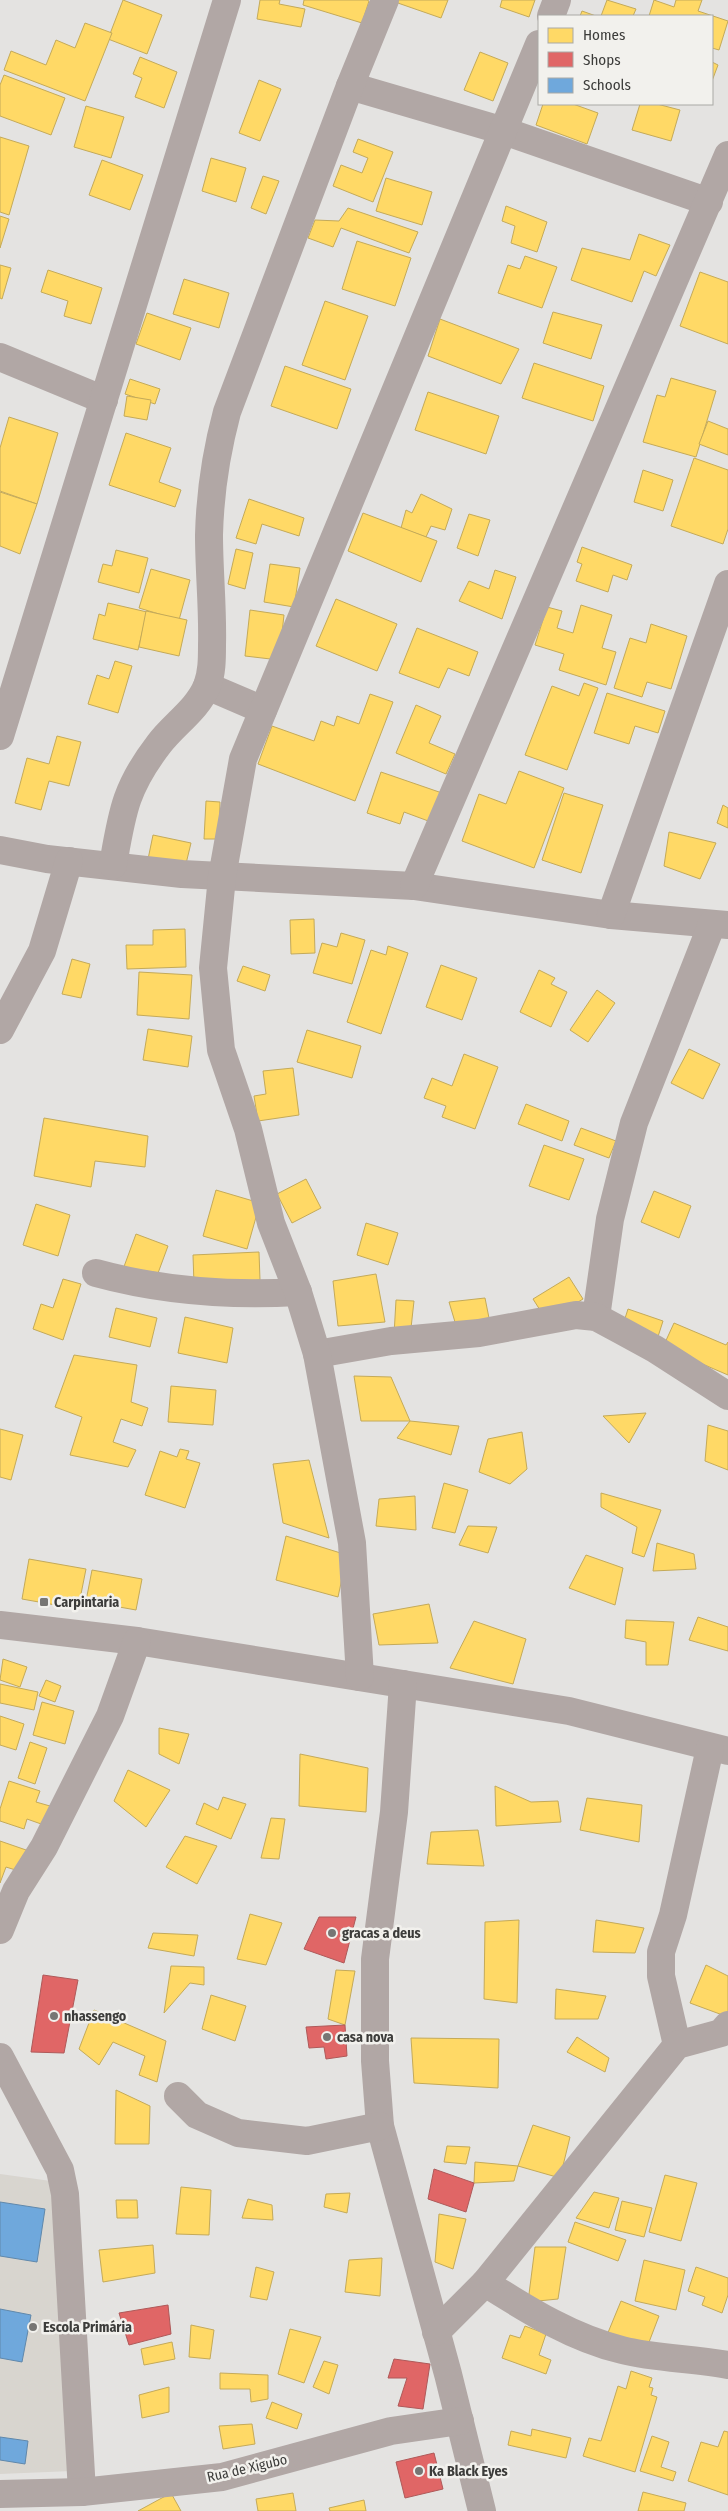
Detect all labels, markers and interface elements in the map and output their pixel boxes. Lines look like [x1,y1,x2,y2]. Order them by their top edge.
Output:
legend [538,15,713,105]
text: Homes [583,26,625,44]
text: Shops [583,51,621,69]
text: Schools [583,76,631,94]
place label: Carpintaria [54,1594,119,1611]
marker: Carpintaria [38,1596,50,1608]
place label: gracas a deus [342,1925,421,1942]
marker: gracas a deus [326,1927,338,1939]
place label: nhassengo [64,2008,127,2025]
marker: nhassengo [48,2010,60,2022]
place label: casa nova [337,2029,394,2046]
marker: casa nova [321,2031,333,2043]
place label: Escola Primária [43,2319,132,2336]
marker: Escola Primária [27,2321,39,2333]
street label: Rua de Xigubo [205,2451,289,2486]
place label: Ka Black Eyes [429,2463,508,2480]
marker: Ka Black Eyes [413,2465,425,2477]

